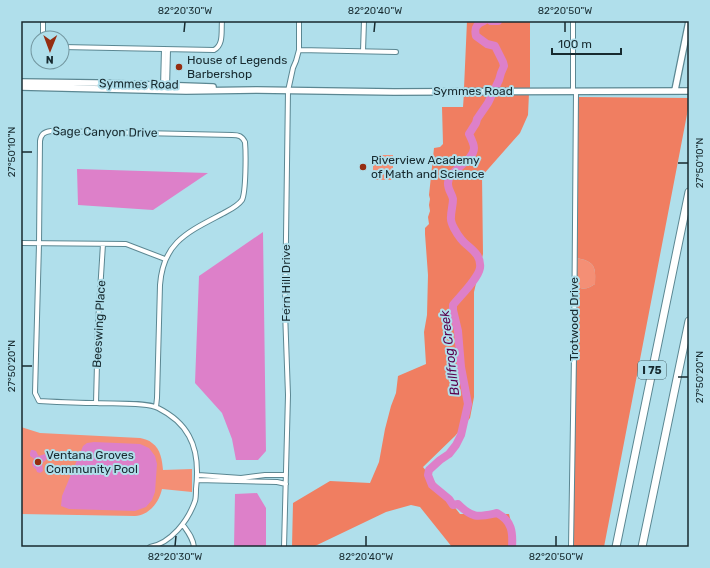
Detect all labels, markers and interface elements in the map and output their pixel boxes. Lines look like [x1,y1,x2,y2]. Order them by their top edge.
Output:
text: 82°20'30"W [158,5,212,17]
text: 82°20'40"W [348,5,402,17]
text: 82°20'50"W [538,5,592,17]
north arrow [30,30,70,70]
scale bar [552,30,621,56]
text: 100 m [558,37,592,51]
text: N [46,53,54,66]
place label: House of Legends Barbershop [187,53,287,81]
marker: House of Legends Barbershop [174,62,184,72]
street label: Symmes Road [99,76,179,92]
street label: Symmes Road [433,84,513,98]
street label: Sage Canyon Drive [52,124,158,140]
text: 27°50'10"N [6,127,18,177]
text: 27°50'10"N [694,138,706,188]
place label: Riverview Academy of Math and Science [371,153,485,181]
marker: Riverview Academy of Math and Science [358,162,368,172]
street label: Fern Hill Drive [279,244,293,322]
street label: Trotwood Drive [567,277,581,361]
street label: Beeswing Place [90,279,108,368]
water label: Bullfrog Creek [437,309,463,396]
text: 27°50'20"N [6,340,18,392]
text: 27°50'20"N [694,351,706,403]
road number: I 75 [638,361,666,379]
place label: Ventana Groves Community Pool [46,448,138,476]
marker: Ventana Groves Community Pool [33,457,43,467]
text: 82°20'30"W [148,551,202,563]
text: 82°20'40"W [339,551,393,563]
text: 82°20'50"W [529,551,583,563]

